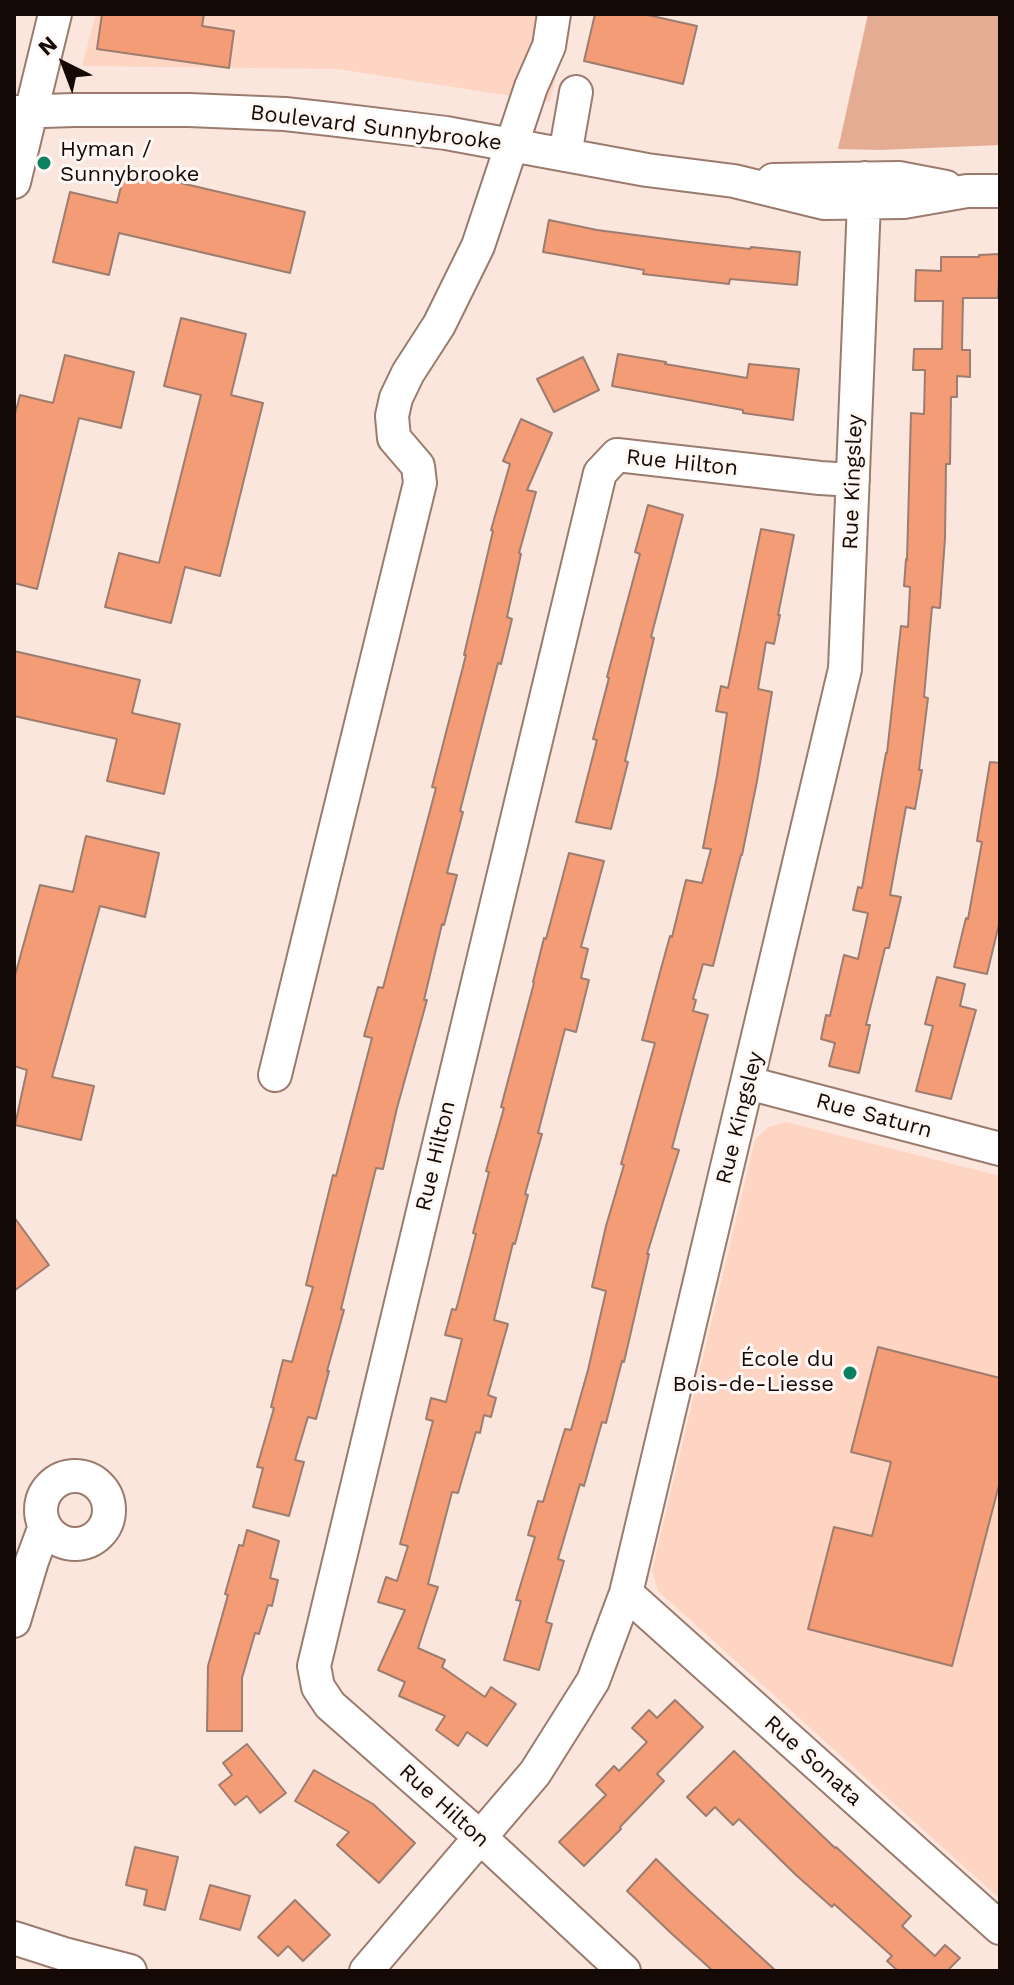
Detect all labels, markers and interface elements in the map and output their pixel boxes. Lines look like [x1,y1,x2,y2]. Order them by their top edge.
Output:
north arrow [24,24,104,104]
text: N [33,31,62,61]
street label: Boulevard Sunnybrooke [249,99,503,157]
place label: Hyman / Sunnybrooke [60,137,199,188]
marker: Hyman / Sunnybrooke [35,154,53,172]
street label: Rue Kingsley [837,414,869,550]
street label: Rue Hilton [625,444,739,482]
street label: Rue Kingsley [711,1049,769,1187]
street label: Rue Saturn [813,1088,935,1144]
street label: Rue Hilton [410,1098,462,1214]
place label: École du Bois-de-Liesse [672,1347,834,1398]
marker: École du Bois-de-Liesse [841,1364,859,1382]
street label: Rue Sonata [759,1710,867,1812]
street label: Rue Hilton [393,1759,495,1853]

